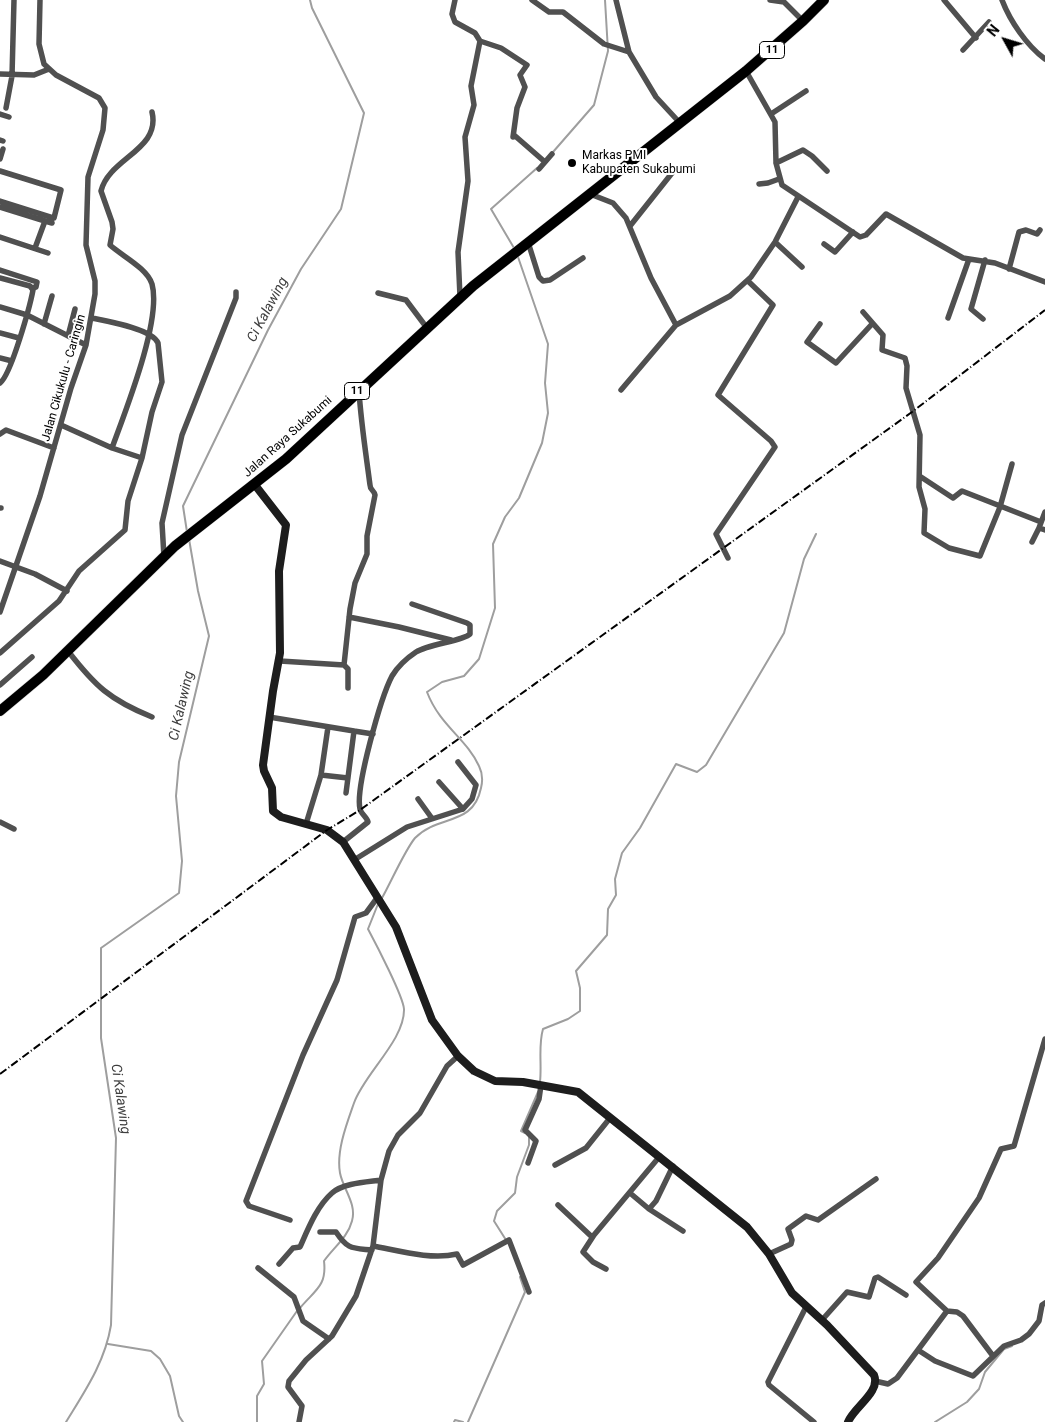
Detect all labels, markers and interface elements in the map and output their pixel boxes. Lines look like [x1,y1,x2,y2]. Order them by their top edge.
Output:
north arrow [980,15,1030,65]
text: N [984,22,1003,39]
road number: 11 [760,42,784,58]
place label: Markas PMI Kabupaten Sukabumi [582,149,696,177]
marker: Markas PMI Kabupaten Sukabumi [566,157,578,169]
water label: Ci Kalawing [244,275,292,345]
street label: Jalan Cikukulu - Caringin [39,313,89,443]
road number: 11 [344,382,370,400]
street label: Jalan Raya Sukabumi [241,393,335,481]
water label: Ci Kalawing [166,670,198,742]
water label: Ci Kalawing [107,1063,133,1135]

